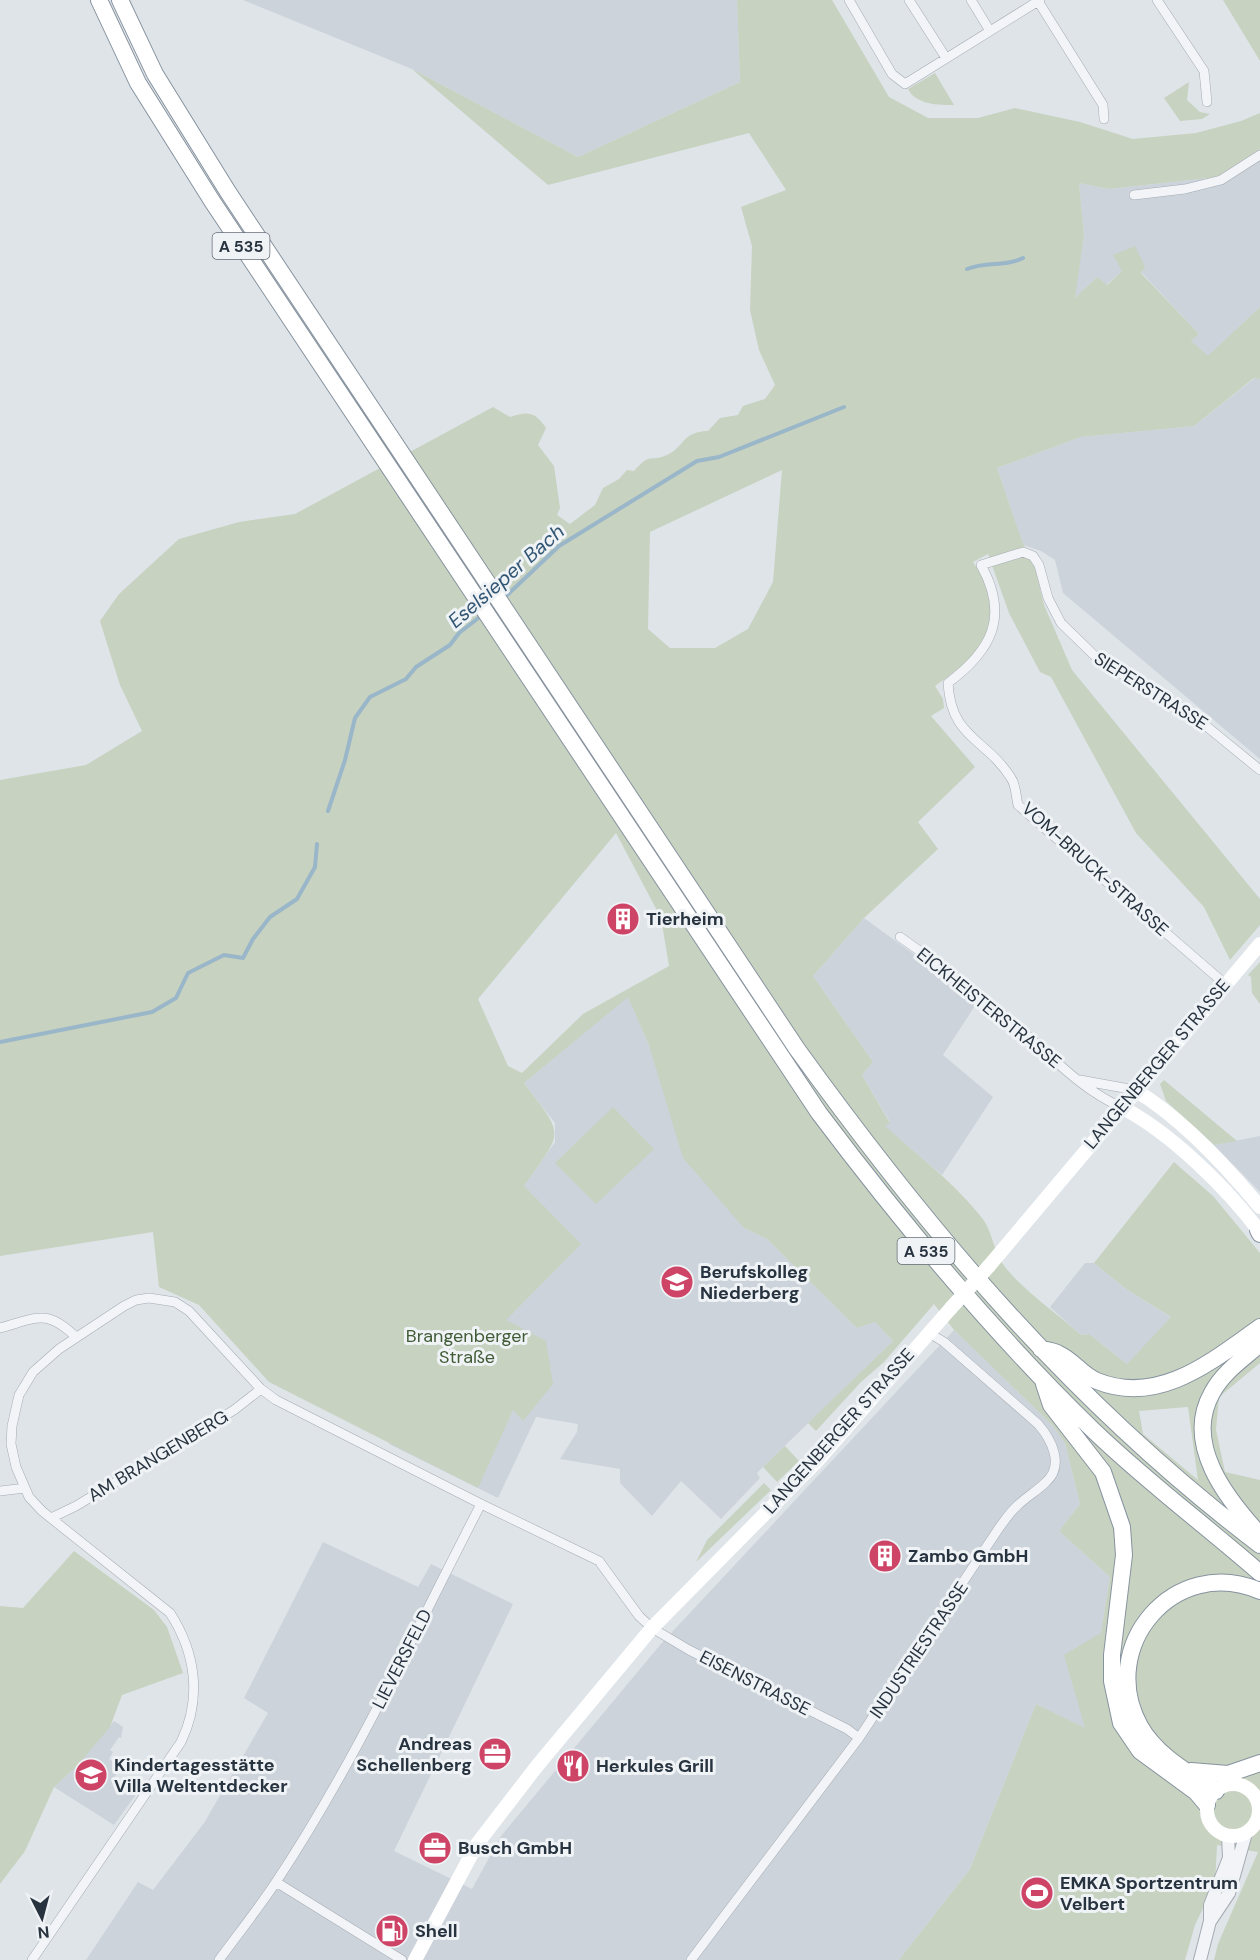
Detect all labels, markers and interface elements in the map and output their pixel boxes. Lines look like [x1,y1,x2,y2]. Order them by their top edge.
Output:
road number: A 535 [212,233,270,259]
water label: Eselsieper Bach [442,518,570,634]
street label: SIEPERSTRASSE [1089,646,1213,736]
street label: VOM-BRUCK-STRASSE [1016,797,1174,941]
building icon: Tierheim [605,901,641,937]
place label: Tierheim [646,907,724,931]
street label: EICKHEISTERSTRASSE [912,942,1066,1074]
street label: LANGENBERGER STRASSE [1079,974,1235,1154]
road number: A 535 [898,1238,954,1264]
place label: Berufskolleg Niederberg [700,1260,808,1305]
school or university icon: Berufskolleg Niederberg [659,1264,695,1300]
park label: Brangenberger Straße [406,1324,529,1369]
street label: LANGENBERGER STRASSE [758,1343,920,1519]
street label: AM BRANGENBERG [83,1405,233,1507]
building icon: Zambo GmbH [867,1538,903,1574]
place label: Zambo GmbH [908,1544,1028,1568]
street label: INDUSTRIESTRASSE [864,1577,974,1723]
street label: LIEVERSFELD [367,1605,437,1713]
street label: EISENSTRASSE [695,1645,815,1721]
place label: Andreas Schellenberg [356,1732,472,1777]
office icon: Andreas Schellenberg [477,1736,513,1772]
restaurant icon: Herkules Grill [555,1748,591,1784]
place label: Kindertagesstätte Villa Weltentdecker [114,1753,288,1798]
place label: Herkules Grill [596,1754,714,1778]
school or university icon: Kindertagesstätte Villa Weltentdecker [73,1757,109,1793]
office icon: Busch GmbH [417,1830,453,1866]
place label: Busch GmbH [458,1836,572,1860]
place label: EMKA Sportzentrum Velbert [1060,1871,1238,1916]
sports icon: EMKA Sportzentrum Velbert [1019,1875,1055,1911]
north arrow [12,1888,72,1948]
fuel station icon: Shell [374,1913,410,1949]
place label: Shell [415,1919,457,1943]
text: N [37,1921,50,1943]

